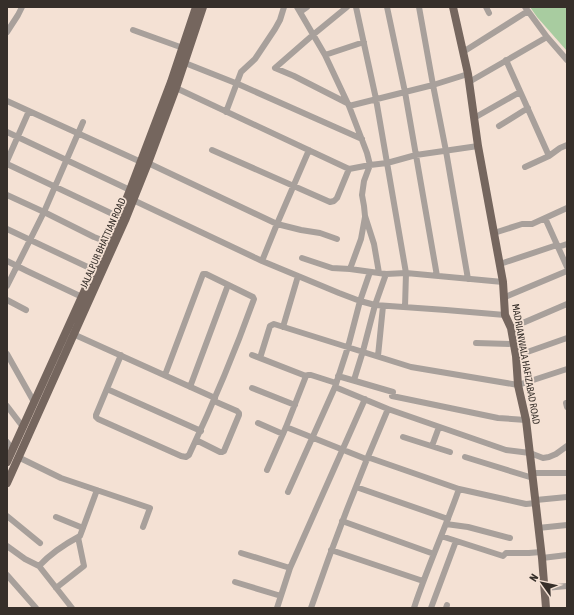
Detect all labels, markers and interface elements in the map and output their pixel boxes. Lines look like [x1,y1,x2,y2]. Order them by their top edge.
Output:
street label: JALALPUR BHATTIAN ROAD [78,196,128,290]
street label: MADRIANWALA HAFIZABAD ROAD [510,303,542,426]
north arrow [522,563,562,603]
text: N [527,572,540,584]

